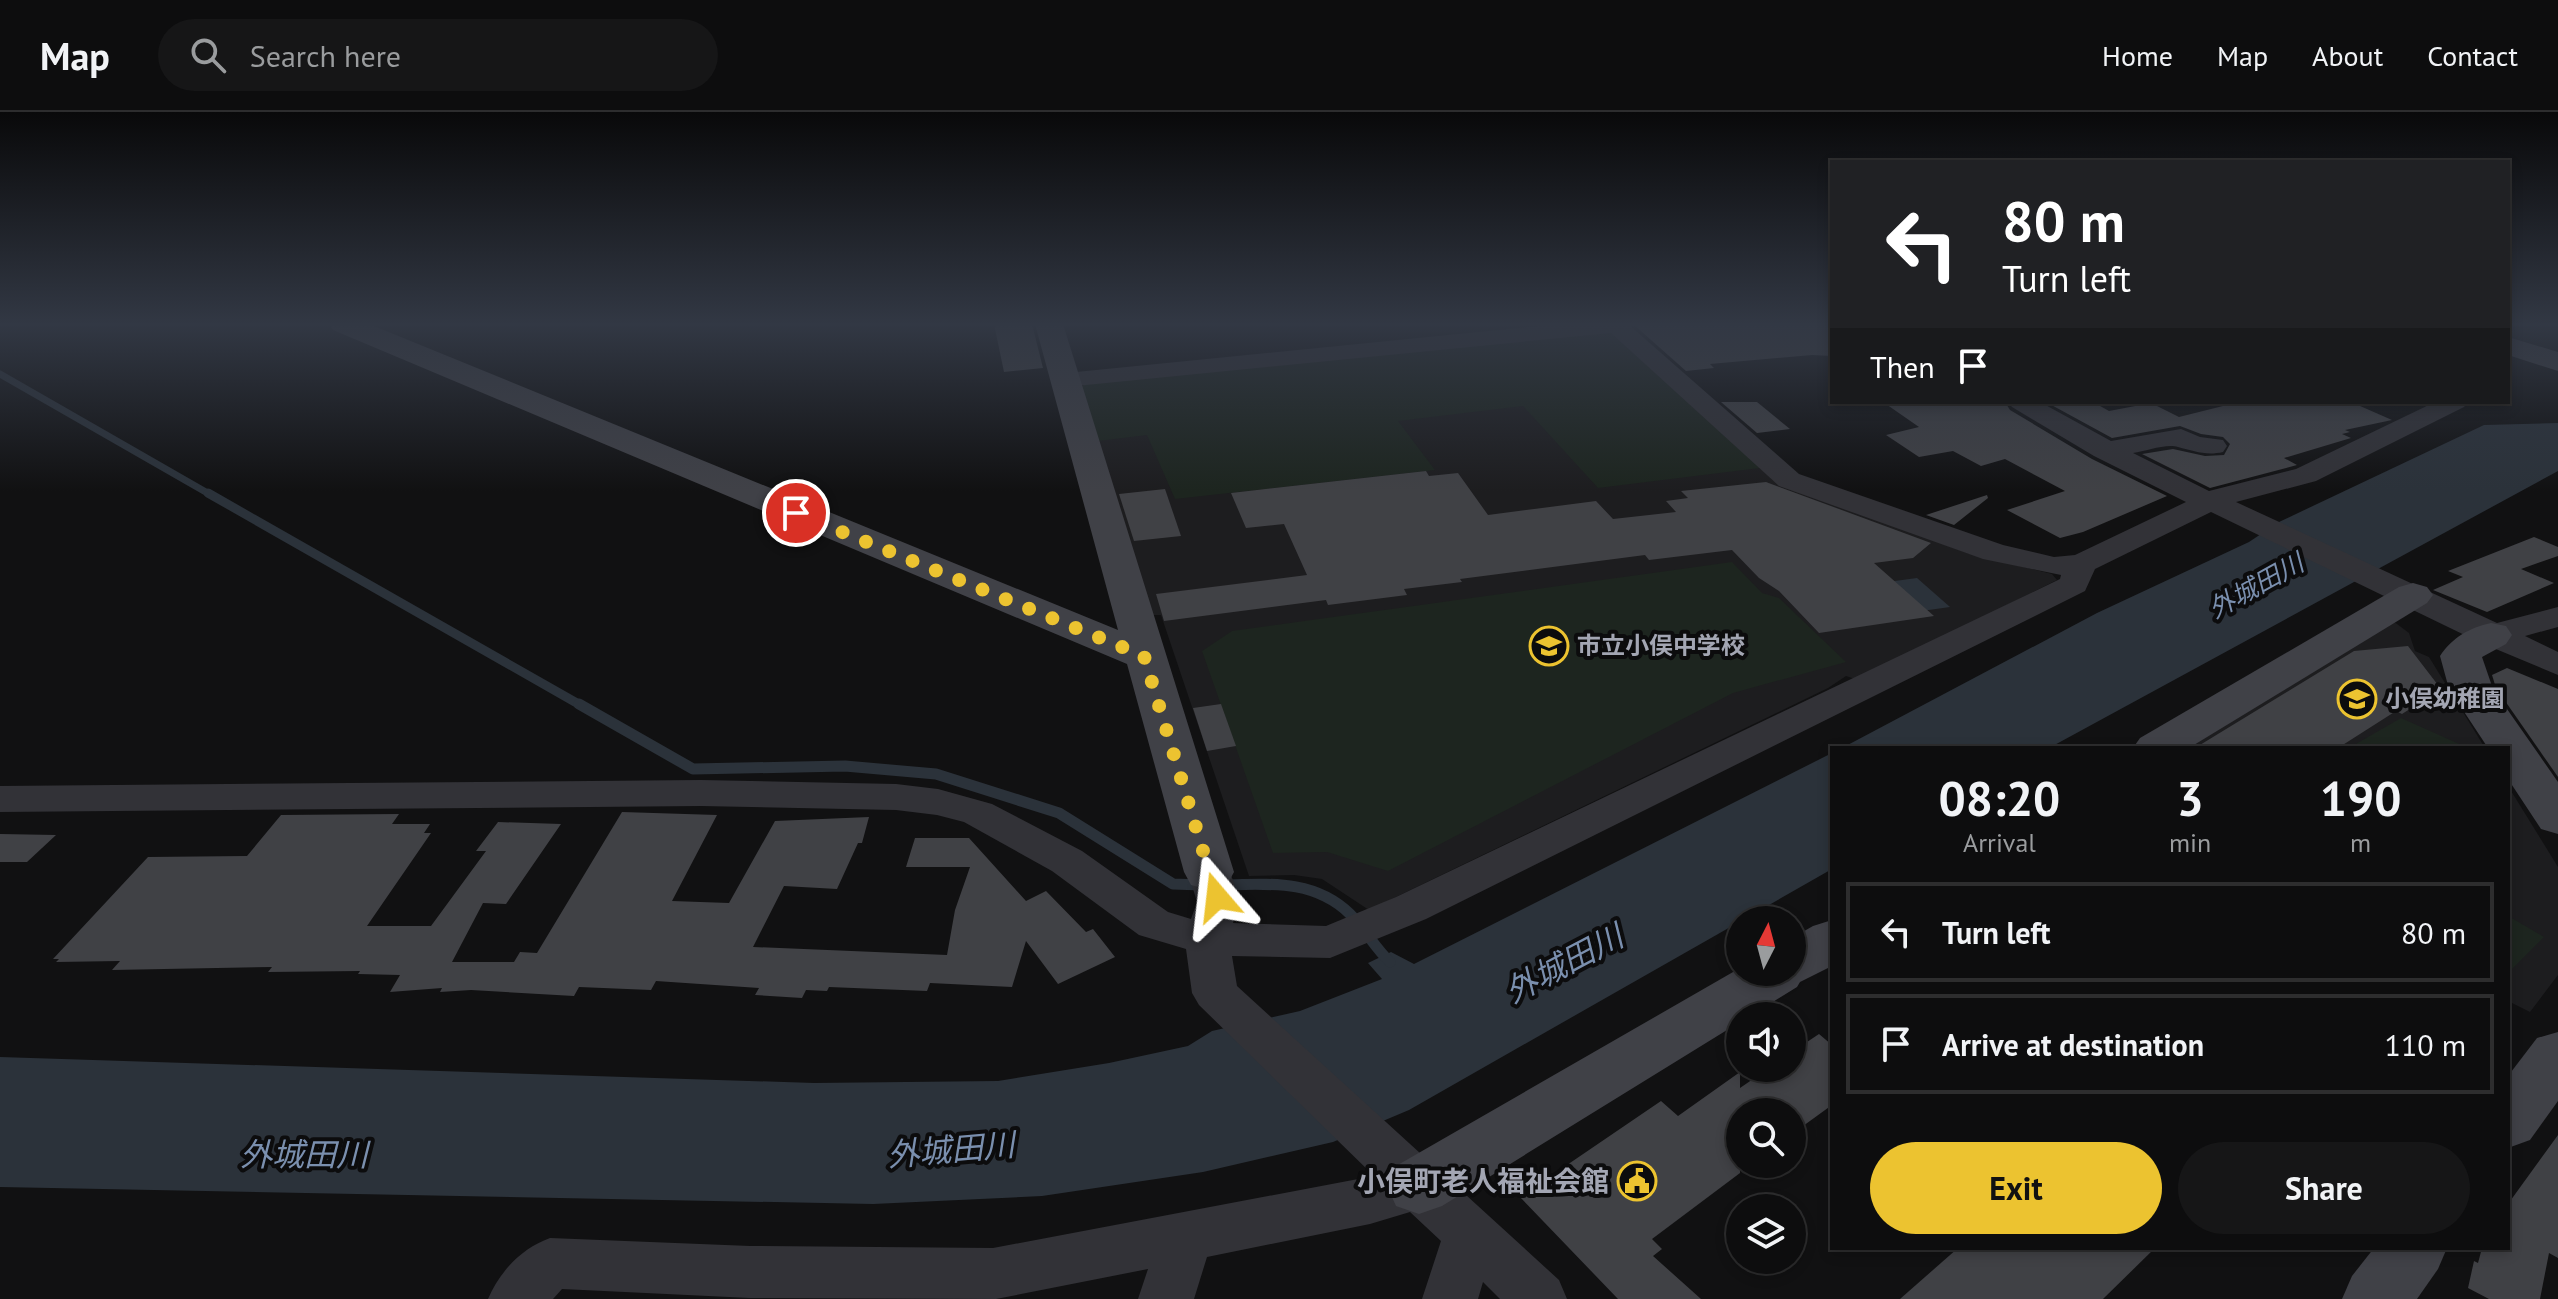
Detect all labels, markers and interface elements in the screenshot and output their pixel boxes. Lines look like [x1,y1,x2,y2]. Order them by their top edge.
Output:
search box [158,19,718,91]
text: Map [40,31,110,80]
icon: search [186,33,230,77]
text: Search here [250,36,401,75]
text: Home [2102,37,2173,74]
text: Map [2217,37,2268,74]
text: About [2312,37,2383,74]
text: Contact [2427,37,2518,74]
text: 80 m [2002,185,2125,257]
icon: left [1870,192,1974,296]
text: Turn left [2002,255,2131,302]
icon: arrive [1951,344,1995,388]
text: Then [1870,347,1935,386]
pin [762,479,830,547]
icon: arrive [774,491,818,535]
water label: 外城田川 [2202,544,2312,625]
school or university icon: 市立小俣中学校 [1528,625,1570,667]
place label: 市立小俣中学校 [1577,630,1745,661]
school or university icon: 小俣幼稚園 [2336,678,2378,720]
place label: 小俣幼稚園 [2385,683,2505,714]
text: 08:20 [1939,767,2060,829]
text: 3 [2176,767,2204,829]
text: 190 [2320,767,2401,829]
text: Arrival [1963,826,2036,859]
text: min [2169,826,2211,859]
text: m [2350,826,2371,859]
position arrow [1175,855,1259,939]
north arrow [1726,906,1806,986]
map controls [1726,906,1806,1274]
icon: left [1874,910,1918,954]
water label: 外城田川 [1497,913,1633,1012]
text: Turn left [1942,913,2050,952]
text: 80 m [2401,913,2466,952]
button: sound [1726,1002,1806,1082]
icon: arrive [1874,1022,1918,1066]
text: Arrive at destination [1942,1025,2204,1064]
text: 110 m [2385,1025,2466,1064]
button: search [1726,1098,1806,1178]
water label: 外城田川 [885,1122,1019,1176]
water label: 外城田川 [240,1133,371,1175]
button: Exit [1870,1142,2162,1234]
button: Share [2178,1142,2470,1234]
public building icon: 小俣町老人福祉会館 [1616,1160,1658,1202]
place label: 小俣町老人福祉会館 [1357,1162,1609,1199]
button: layers [1726,1194,1806,1274]

